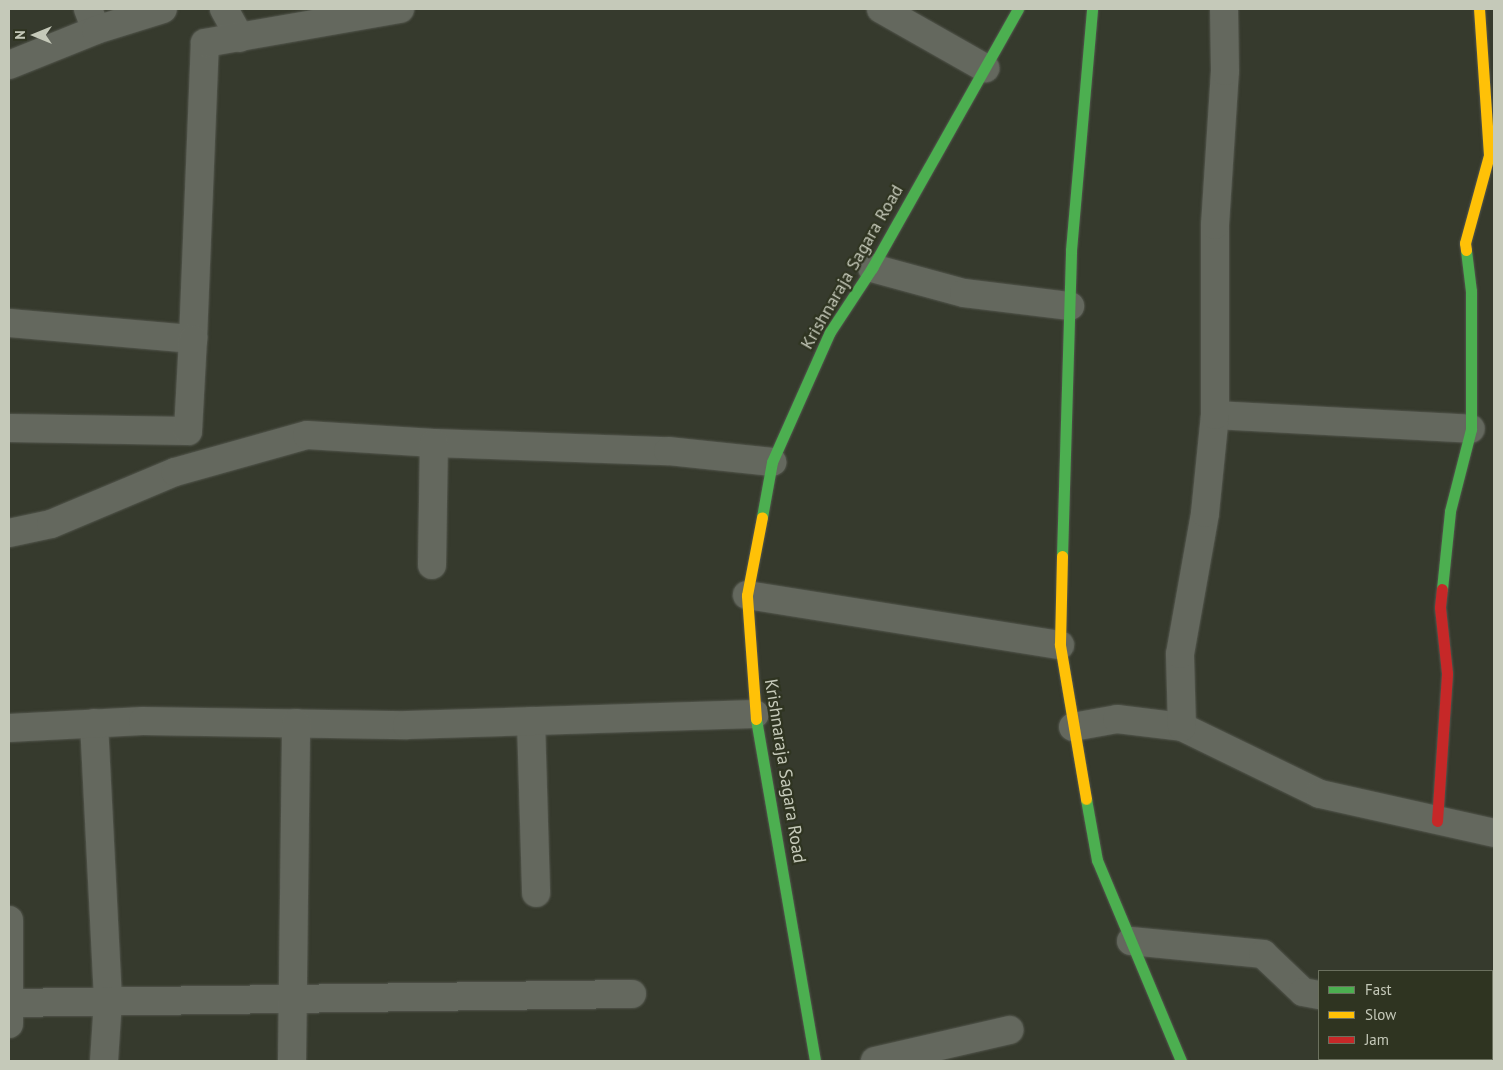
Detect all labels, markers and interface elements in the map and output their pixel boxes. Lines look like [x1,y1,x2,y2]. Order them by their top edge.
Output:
north arrow [10,10,60,60]
text: N [11,30,29,40]
street label: Krishnaraja Sagara Road [796,181,908,353]
street label: Krishnaraja Sagara Road [760,677,810,865]
legend [1318,970,1493,1060]
text: Fast [1365,980,1392,999]
text: Slow [1365,1005,1396,1024]
text: Jam [1365,1030,1389,1049]

